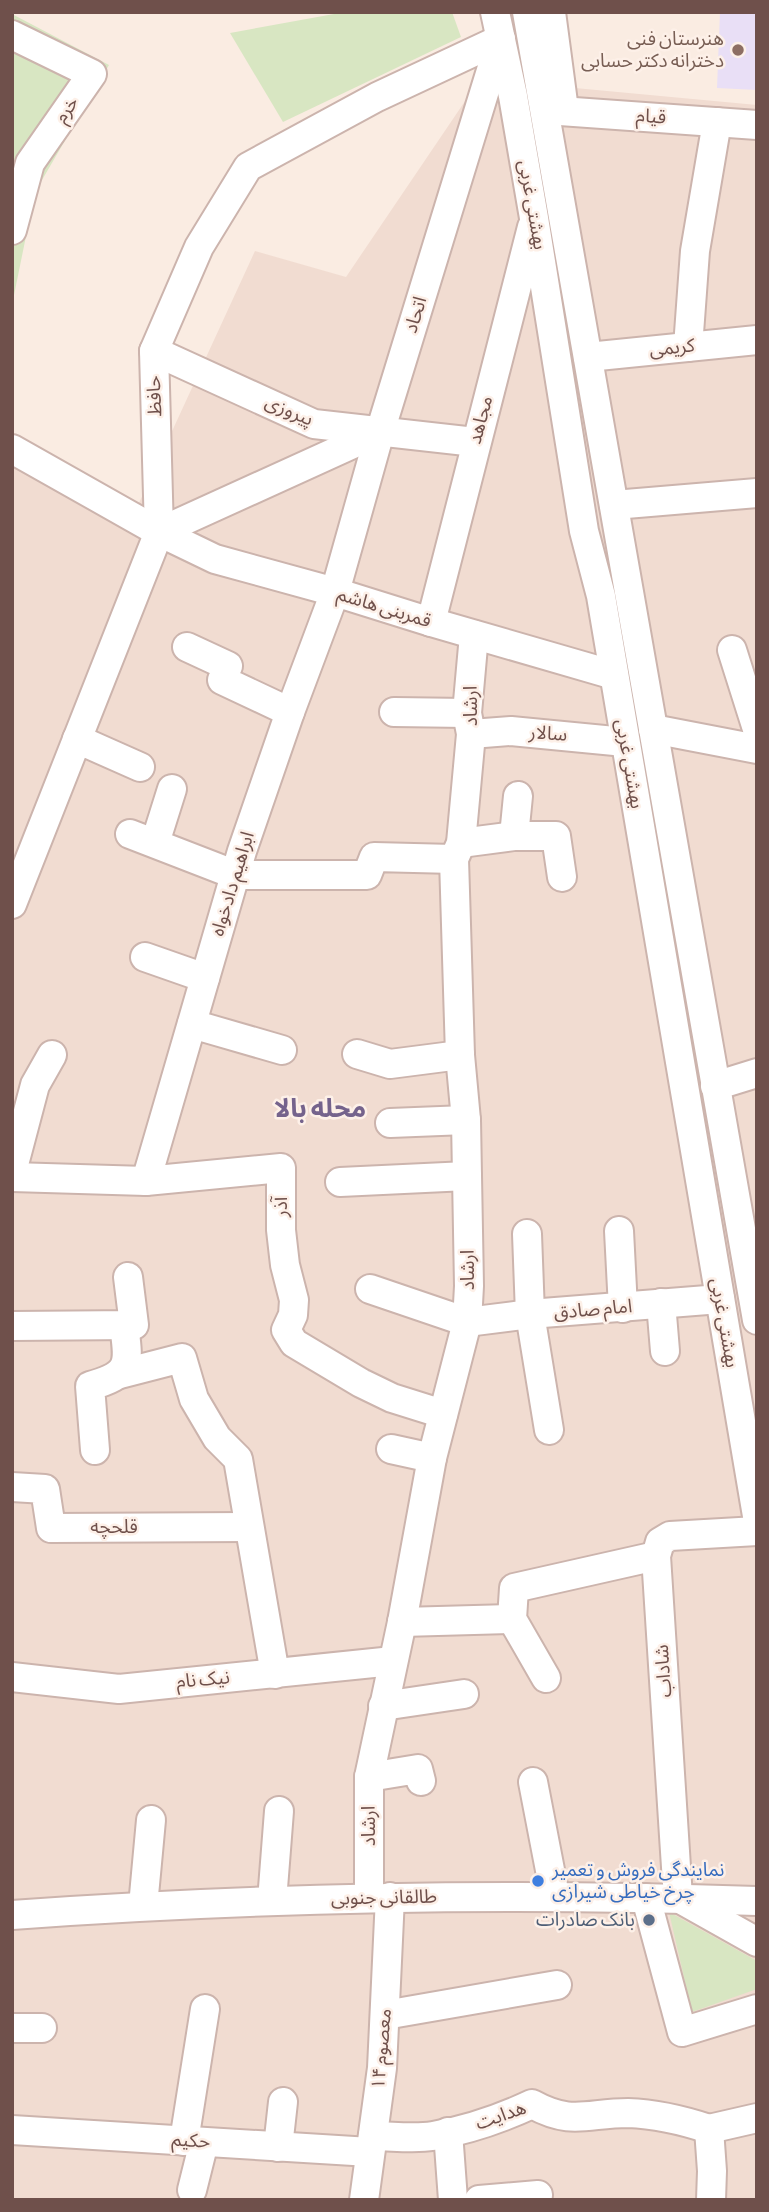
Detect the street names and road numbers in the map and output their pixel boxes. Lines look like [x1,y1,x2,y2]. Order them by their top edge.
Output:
street label: خرم [51,93,86,129]
street label: قیام [635,106,667,132]
street label: بهشتی غربی [514,159,549,251]
street label: اتحاد [402,295,430,335]
street label: کریمی [648,336,697,361]
street label: حافظ [145,375,165,417]
street label: پیروزی [261,392,316,432]
street label: مجاهد [466,394,496,446]
street label: قمربنی هاشم [334,585,433,635]
street label: ارشاد [462,686,482,726]
street label: بهشتی غربی [611,718,646,810]
street label: سالار [527,723,568,746]
street label: ابراهیم دادخواه [208,830,262,940]
street label: آذر [270,1195,292,1218]
street label: ارشاد [459,1250,479,1290]
street label: بهشتی غربی [706,1277,741,1369]
street label: امام صادق [553,1297,633,1327]
street label: قلحچه [90,1518,138,1539]
street label: شاداب [653,1644,676,1698]
street label: نیک نام [175,1668,231,1696]
street label: ارشاد [360,1806,380,1846]
street label: طالقانی جنوبی [331,1888,437,1909]
street label: ۱۴ معصوم [369,2008,399,2090]
street label: هدایت [473,2099,529,2134]
street label: حکیم [171,2130,211,2156]

